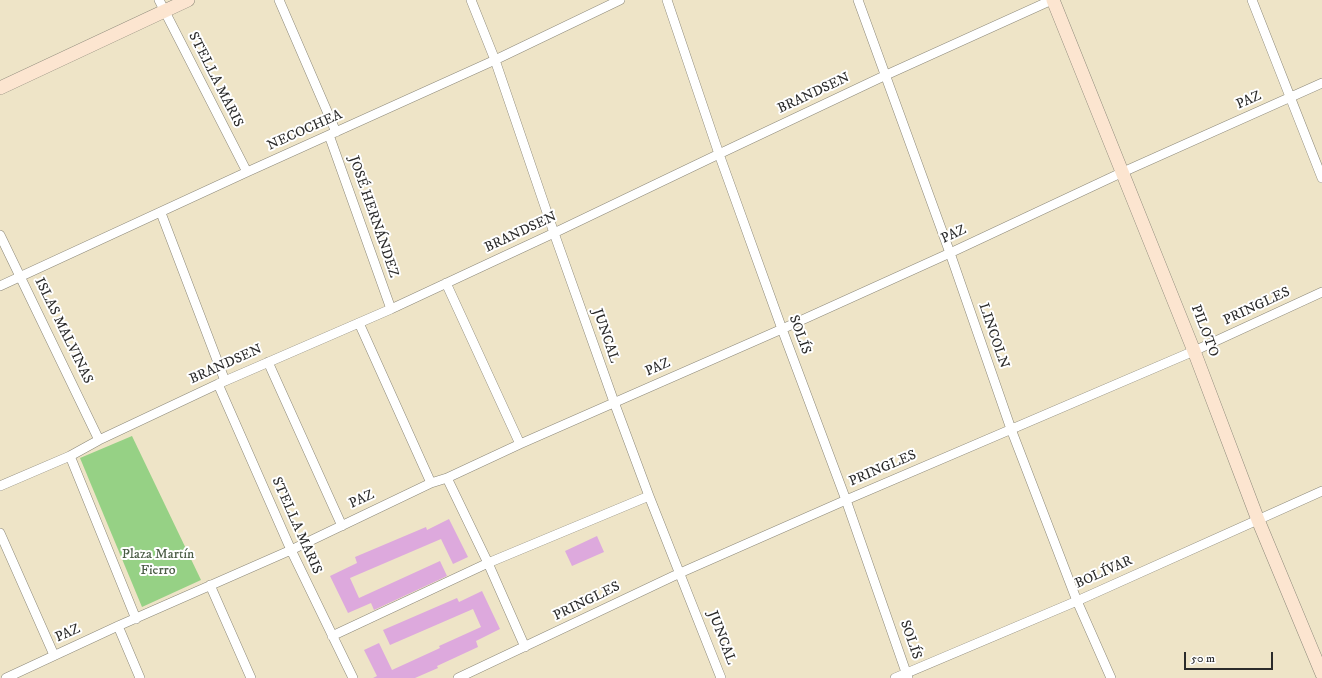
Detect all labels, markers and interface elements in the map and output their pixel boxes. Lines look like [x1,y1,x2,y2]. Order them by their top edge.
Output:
street label: STELLA MARIS [184,30,246,130]
street label: BRANDSEN [775,70,853,118]
street label: PAZ [1234,88,1264,114]
street label: NECOCHEA [265,107,345,155]
street label: JOSÉ HERNÁNDEZ [344,154,402,280]
street label: BRANDSEN [482,209,560,257]
street label: PAZ [939,222,969,248]
street label: ISLAS MALVINAS [30,275,96,387]
street label: PRINGLES [1221,284,1293,330]
street label: LINCOLN [974,301,1012,371]
street label: PILOTO [1186,303,1222,359]
street label: JUNCAL [588,307,622,365]
street label: SOLÍS [784,313,814,357]
street label: BRANDSEN [187,342,265,388]
street label: PAZ [643,355,673,381]
street label: PRINGLES [847,447,919,491]
street label: STELLA MARIS [267,475,325,577]
street label: PAZ [347,487,377,513]
park label: Plaza Martín Fierro [122,547,194,580]
street label: BOLÍVAR [1073,553,1135,593]
street label: PRINGLES [551,579,623,625]
street label: JUNCAL [703,609,739,667]
street label: SOLÍS [895,618,925,662]
street label: PAZ [53,621,83,647]
scale bar [1186,644,1275,670]
text: 50 m [1191,651,1215,666]

